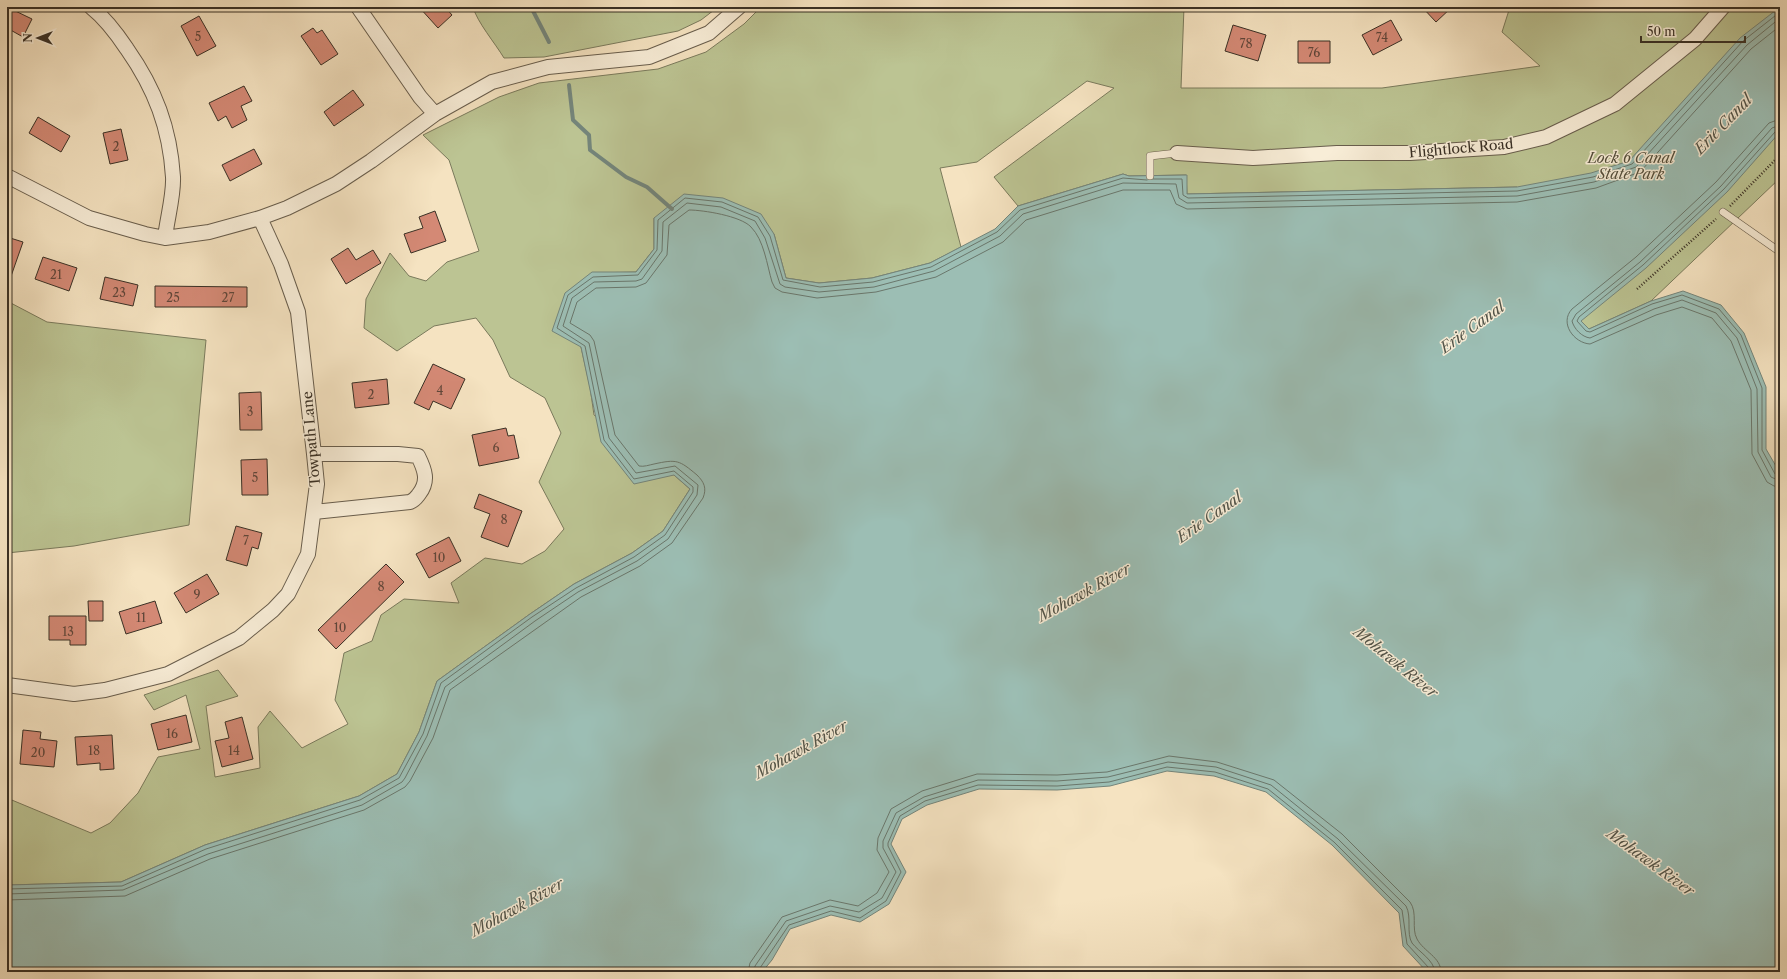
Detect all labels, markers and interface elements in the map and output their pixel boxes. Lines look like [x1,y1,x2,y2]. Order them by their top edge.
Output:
north arrow [18,18,58,58]
scale bar [1641,18,1745,44]
text: 50 m [1647,24,1676,39]
house number: 5 [195,29,201,44]
house number: 74 [1376,30,1388,45]
text: N [21,33,35,43]
house number: 78 [1239,36,1253,51]
house number: 76 [1308,45,1320,60]
water label: Erie Canal [1689,89,1758,159]
street label: Flightlock Road [1408,134,1514,162]
house number: 2 [113,139,120,154]
park label: Lock 6 Canal State Park [1587,149,1676,183]
house number: 21 [50,267,62,282]
house number: 23 [112,285,126,300]
house number: 25 [166,290,180,305]
house number: 27 [222,290,234,305]
water label: Erie Canal [1435,296,1510,357]
house number: 4 [437,383,444,398]
house number: 2 [368,387,375,402]
street label: Towpath Lane [298,390,324,487]
house number: 3 [247,404,253,419]
house number: 6 [492,440,500,455]
house number: 5 [252,470,258,485]
water label: Erie Canal [1172,486,1247,547]
house number: 8 [500,512,508,527]
house number: 7 [243,533,249,548]
house number: 10 [433,550,445,565]
water label: Mohawk River [1032,558,1135,626]
house number: 8 [377,579,385,594]
house number: 9 [193,587,201,602]
house number: 11 [136,610,146,625]
house number: 10 [334,620,346,635]
water label: Mohawk River [1348,621,1443,702]
house number: 13 [62,624,74,639]
water label: Mohawk River [749,715,852,783]
house number: 16 [166,726,178,741]
house number: 18 [88,743,100,758]
house number: 14 [228,743,240,758]
house number: 20 [31,745,45,760]
water label: Mohawk River [1602,823,1699,901]
water label: Mohawk River [465,873,568,941]

